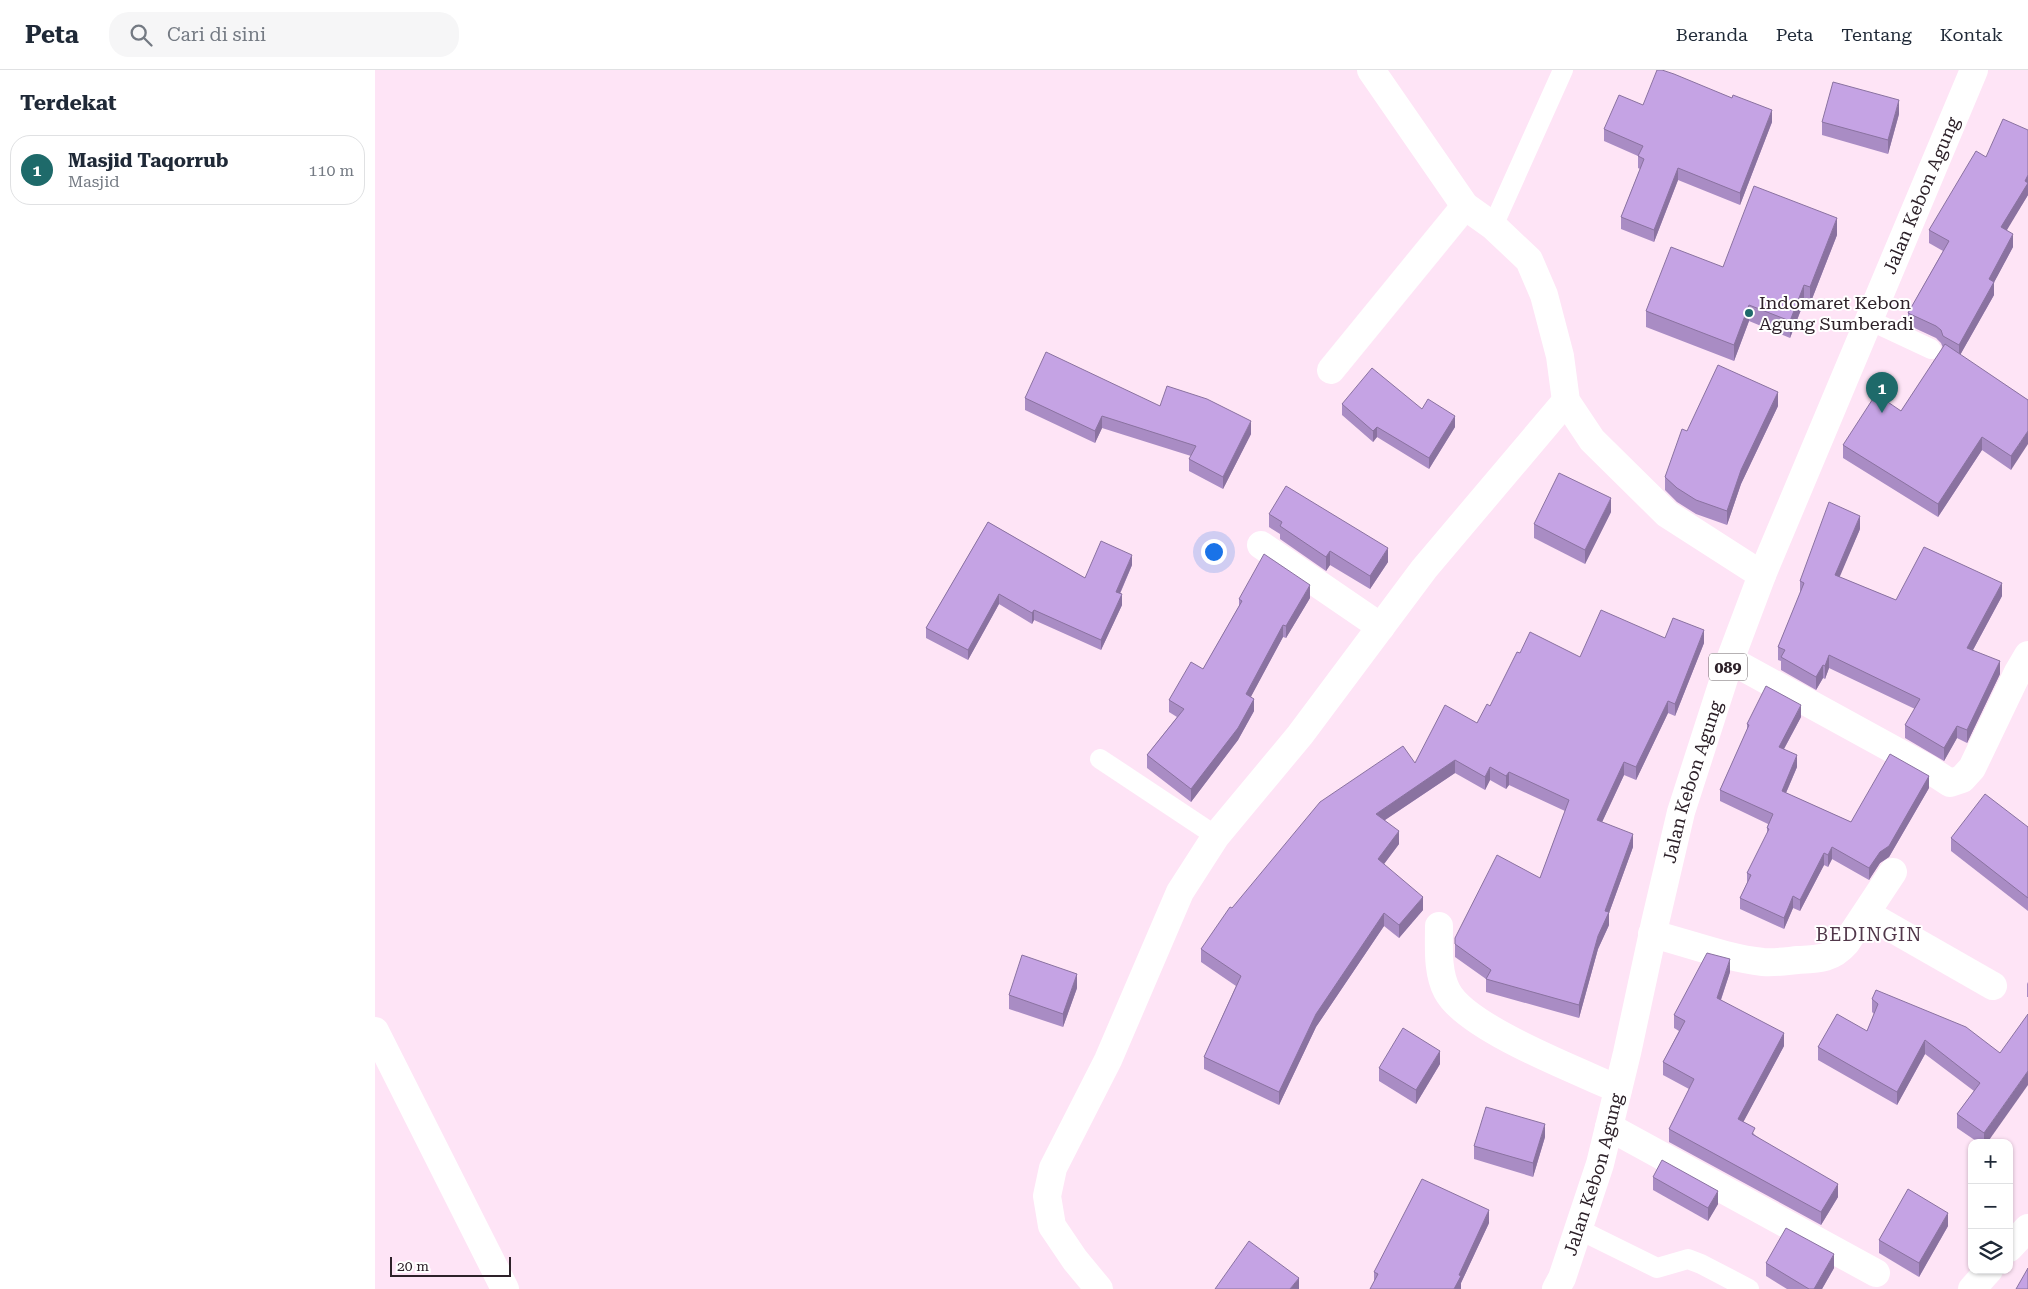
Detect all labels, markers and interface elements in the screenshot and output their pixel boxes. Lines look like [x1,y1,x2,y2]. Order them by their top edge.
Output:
search box [109,12,459,57]
text: Peta [25,21,79,49]
icon: search [127,21,155,49]
text: Cari di sini [167,23,266,46]
text: Beranda [1676,24,1748,45]
text: Peta [1776,24,1813,45]
text: Tentang [1841,24,1912,45]
text: Kontak [1940,24,2003,45]
text: Terdekat [20,91,117,115]
street label: Jalan Kebon Agung [1879,113,1963,277]
text: Masjid Taqorrub [68,149,229,172]
text: 1 [33,161,41,180]
text: 110 m [308,161,354,180]
text: Masjid [68,172,120,191]
place label: Indomaret Kebon Agung Sumberadi [1759,292,1914,334]
marker: Indomaret Kebon Agung Sumberadi [1743,307,1755,319]
pin: 1 [1866,372,1898,413]
your location [1201,539,1227,565]
road number: 089 [1709,654,1747,680]
street label: Jalan Kebon Agung [1658,697,1726,865]
district label: BEDINGIN [1816,923,1922,946]
street label: Jalan Kebon Agung [1559,1090,1627,1258]
map controls [1968,1139,2013,1274]
button: + [1968,1139,2013,1184]
button: − [1968,1184,2013,1229]
button: layers [1968,1229,2013,1274]
scale bar [390,1254,511,1277]
text: 20 m [397,1258,429,1274]

